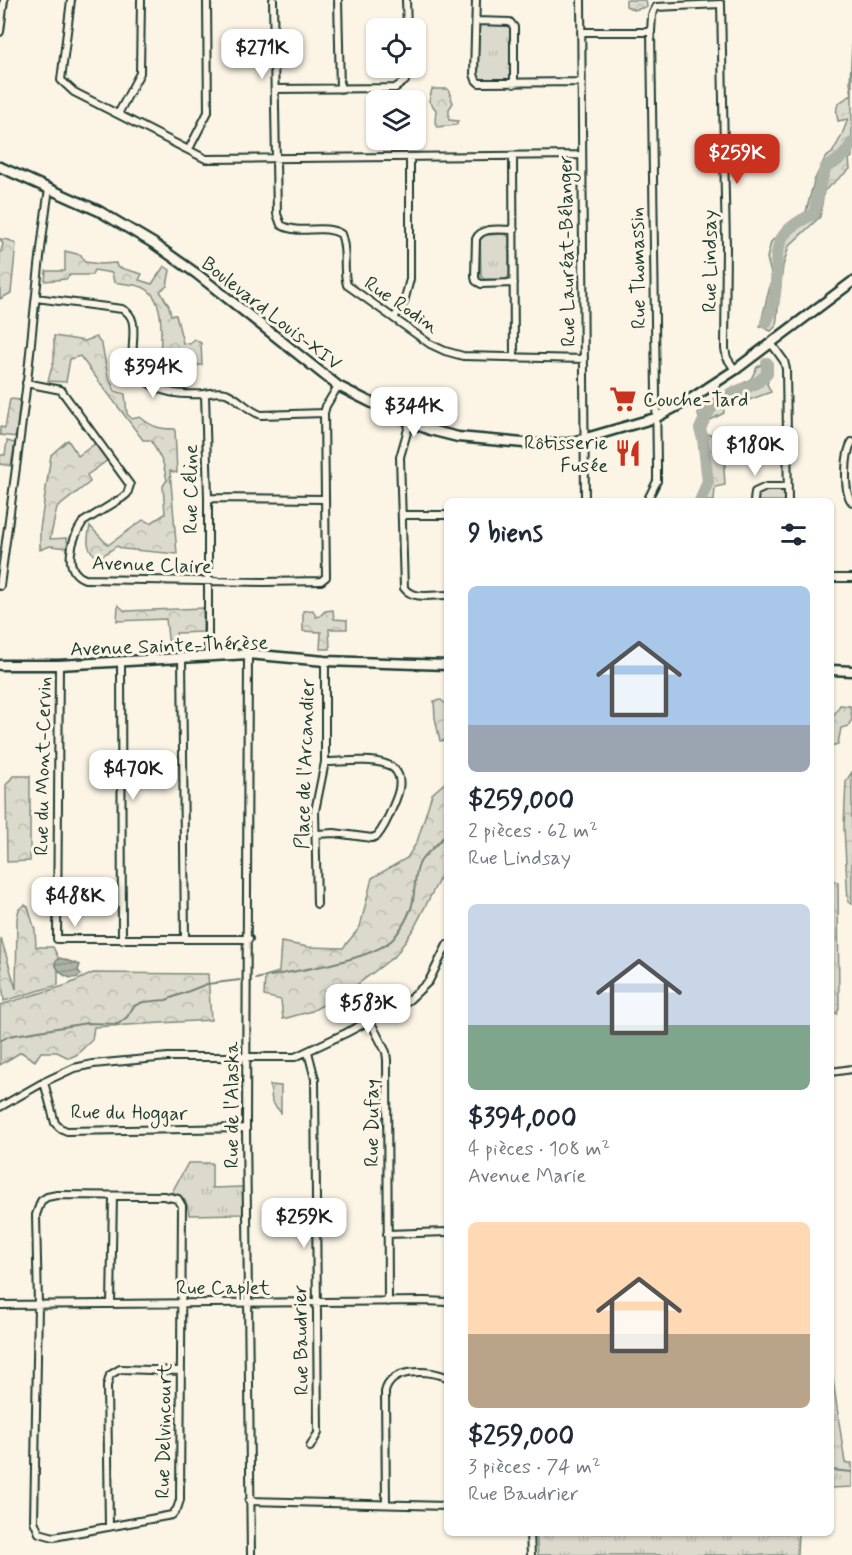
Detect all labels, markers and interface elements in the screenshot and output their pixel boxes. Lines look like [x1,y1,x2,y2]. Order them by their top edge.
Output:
map controls [366,18,426,150]
button: locate [366,18,426,78]
pin: $271K [220,29,304,80]
text: $271K [235,35,289,62]
button: layers [366,90,426,150]
pin: $259K [695,134,779,185]
text: $259K [709,140,765,167]
street label: Rue Lauréat-Bélanger [552,155,584,347]
street label: Rue Thomassin [624,207,653,329]
street label: Rue Lindsay [697,210,724,312]
street label: Boulevard Louis-XIV [195,251,347,378]
street label: Rue Rodin [358,270,444,340]
pin: $394K [111,348,195,399]
text: $394K [124,354,182,381]
supermarket icon: Couche-Tard [608,384,638,414]
pin: $344K [372,387,456,438]
place label: Couche-Tard [643,387,748,414]
text: $344K [385,393,443,420]
pin: $180K [713,426,797,477]
place label: Rôtisserie Fusée [524,430,608,480]
text: $180K [726,432,784,459]
restaurant icon: Rôtisserie Fusée [613,438,643,468]
street label: Rue Céline [178,444,205,534]
text: 9 biens [468,517,543,551]
icon: filters [777,518,810,551]
street label: Avenue Claire [92,550,212,581]
icon: home [585,625,693,733]
street label: Avenue Sainte-Thérèse [70,630,269,663]
street label: Rue du Mont-Cervin [28,676,59,856]
street label: Place de l'Arcandier [289,678,322,850]
pin: $470K [91,750,175,801]
text: $470K [103,756,163,783]
text: $259,000 [468,784,574,818]
text: 2 pièces · 62 m² [468,818,598,845]
text: Rue Lindsay [468,845,571,872]
pin: $488K [33,877,117,928]
text: $488K [45,883,105,910]
icon: home [585,943,693,1051]
pin: $583K [326,984,410,1035]
text: $583K [340,990,397,1017]
street label: Rue de l'Alaska [219,1041,246,1169]
street label: Rue Dufay [359,1079,386,1167]
street label: Rue du Hoggar [70,1099,188,1129]
text: $394,000 [468,1102,577,1136]
text: 4 pièces · 108 m² [468,1136,610,1163]
text: Avenue Marie [468,1163,586,1190]
pin: $259K [262,1198,346,1249]
text: $259K [276,1204,332,1231]
icon: home [585,1261,693,1369]
street label: Rue Caplet [176,1275,271,1302]
street label: Rue Baudrier [287,1284,316,1396]
street label: Rue Delvincourt [150,1363,179,1499]
text: $259,000 [468,1420,574,1454]
text: 3 pièces · 74 m² [468,1454,601,1481]
text: Rue Baudrier [468,1481,579,1508]

